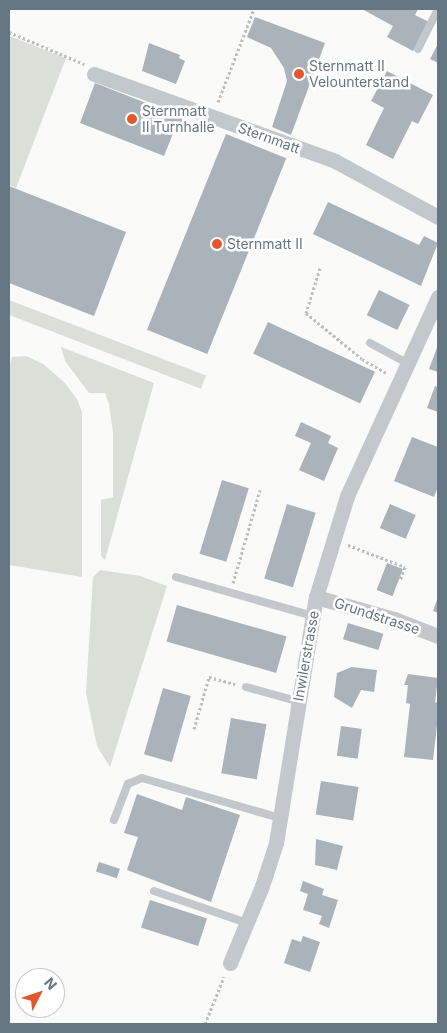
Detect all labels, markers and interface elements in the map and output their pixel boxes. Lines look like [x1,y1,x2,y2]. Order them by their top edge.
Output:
place label: Sternmatt II Velounterstand [309,58,409,90]
marker: Sternmatt II Velounterstand [293,68,305,80]
place label: Sternmatt II Turnhalle [142,103,215,136]
marker: Sternmatt II Turnhalle [126,113,138,125]
street label: Sternmatt [236,119,302,157]
place label: Sternmatt II [227,236,303,252]
marker: Sternmatt II [211,238,223,250]
street label: Grundstrasse [332,594,422,638]
street label: Inwilerstrasse [290,609,322,703]
north arrow [15,968,65,1018]
text: N [41,974,61,993]

